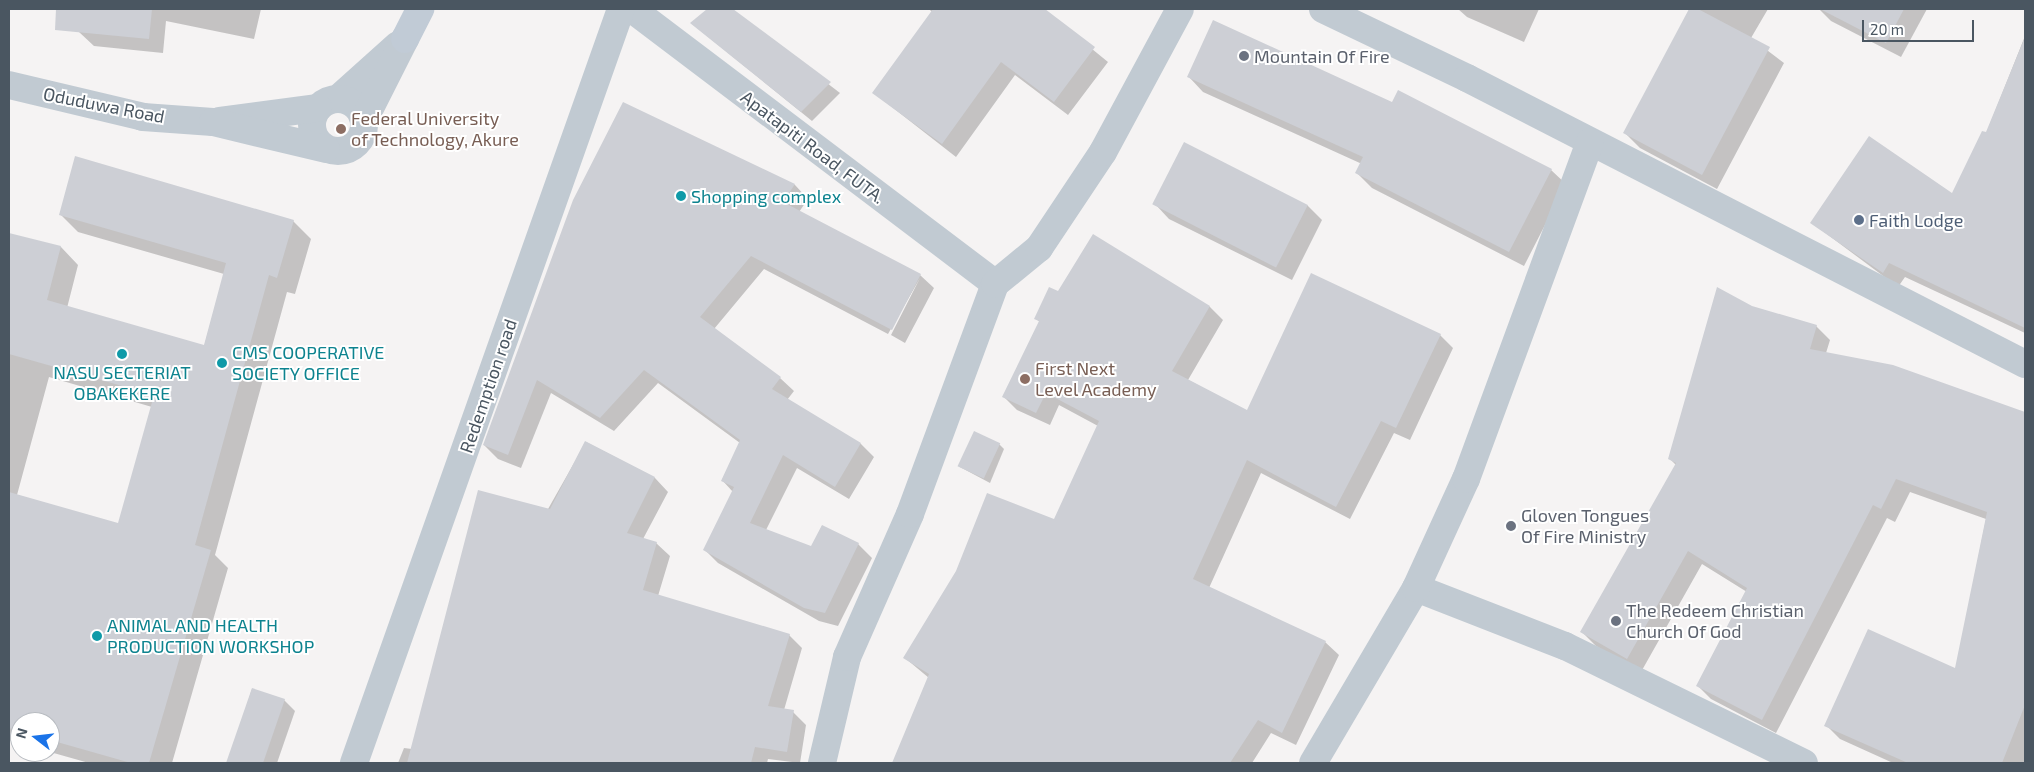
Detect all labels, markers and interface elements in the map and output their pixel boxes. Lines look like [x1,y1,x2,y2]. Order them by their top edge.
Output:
scale bar [1864,10,1976,42]
text: 20 m [1870,20,1904,38]
place label: Mountain Of Fire [1254,45,1390,67]
marker: Mountain Of Fire [1238,50,1250,62]
street label: Oduduwa Road [41,83,167,127]
street label: Apatapiti Road, FUTA. [737,86,889,208]
place label: Federal University of Technology, Akure [351,108,520,150]
marker: Federal University of Technology, Akure [335,123,347,135]
place label: Shopping complex [691,185,841,207]
marker: Shopping complex [675,190,687,202]
place label: Faith Lodge [1869,209,1963,231]
marker: Faith Lodge [1853,214,1865,226]
street label: Redemption road [455,316,521,456]
place label: CMS COOPERATIVE SOCIETY OFFICE [232,342,384,384]
marker: NASU SECTERIAT OBAKEKERE [116,348,128,360]
marker: CMS COOPERATIVE SOCIETY OFFICE [216,357,228,369]
place label: First Next Level Academy [1035,358,1157,400]
place label: NASU SECTERIAT OBAKEKERE [53,362,191,404]
marker: First Next Level Academy [1019,373,1031,385]
place label: Gloven Tongues Of Fire Ministry [1521,505,1650,548]
marker: Gloven Tongues Of Fire Ministry [1505,520,1517,532]
place label: The Redeem Christian Church Of God [1626,600,1804,642]
place label: ANIMAL AND HEALTH PRODUCTION WORKSHOP [107,615,314,658]
marker: The Redeem Christian Church Of God [1610,615,1622,627]
marker: ANIMAL AND HEALTH PRODUCTION WORKSHOP [91,630,103,642]
north arrow [10,712,60,762]
text: N [11,726,31,740]

